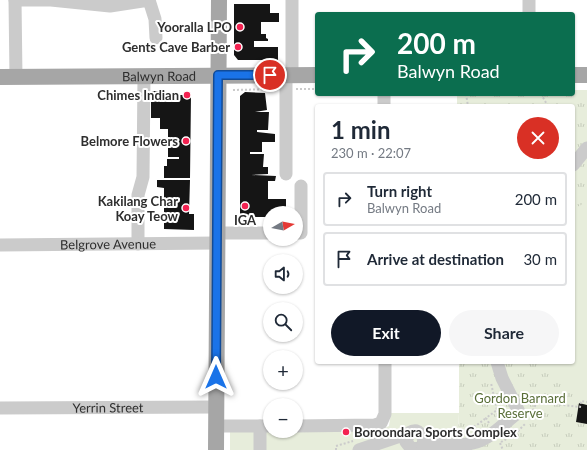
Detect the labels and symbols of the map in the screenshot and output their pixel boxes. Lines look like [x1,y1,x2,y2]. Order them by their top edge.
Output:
place label: Yooralla LPO [156,19,232,35]
marker: Yooralla LPO [235,22,245,32]
place label: Gents Cave Barber [122,39,230,55]
marker: Gents Cave Barber [233,42,243,52]
pin [253,58,287,92]
street label: Balwyn Road [122,68,196,84]
place label: Chimes Indian [97,87,179,103]
marker: Chimes Indian [182,90,192,100]
place label: Belmore Flowers [81,133,178,149]
marker: Belmore Flowers [181,136,191,146]
place label: Kakilang Char Koay Teow [98,193,179,224]
marker: IGA [240,201,250,211]
marker: Kakilang Char Koay Teow [181,203,191,213]
north arrow [263,206,303,246]
place label: IGA [234,212,257,228]
street label: Belgrove Avenue [60,236,156,252]
position arrow [195,356,237,398]
park label: Gordon Barnard Reserve [474,390,566,421]
street label: Yerrin Street [72,399,144,416]
place label: Boroondara Sports Complex [354,424,517,440]
marker: Boroondara Sports Complex [341,427,351,437]

